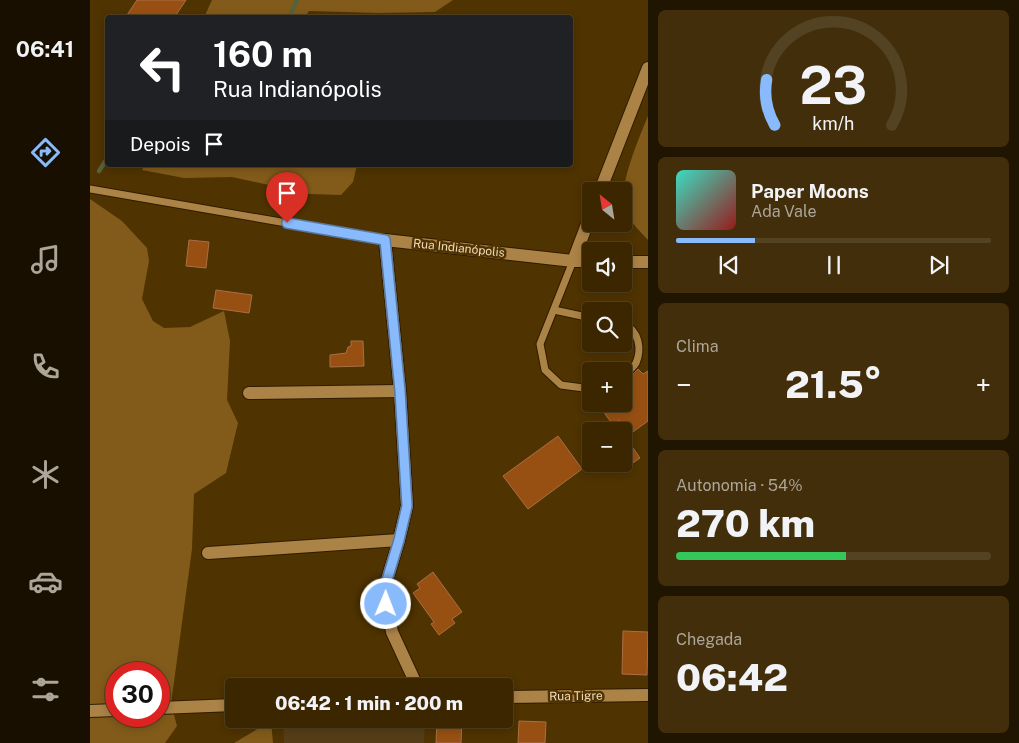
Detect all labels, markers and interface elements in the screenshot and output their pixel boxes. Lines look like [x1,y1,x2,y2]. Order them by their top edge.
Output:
text: 160 m [213,34,313,75]
icon: left [130,35,195,100]
text: 06:41 [16,36,74,62]
text: 23 [800,55,867,116]
text: Rua Indianópolis [213,76,382,102]
text: km/h [812,113,855,134]
icon: arrive [200,130,228,158]
text: Depois [130,133,190,155]
icon: directions [28,135,63,170]
pin [266,172,308,223]
icon: arrive [273,179,301,207]
text: Paper Moons [751,180,869,202]
north arrow [582,182,632,232]
map controls [582,182,632,472]
text: Ada Vale [751,202,816,221]
street label: Rua Indianópolis [413,236,505,260]
icon: music [28,242,63,277]
button: sound [582,242,632,292]
icon: previous [715,251,743,279]
icon: pause [820,251,848,279]
icon: next [925,251,953,279]
button: search [582,302,632,352]
text: Clima [676,337,719,356]
icon: phone [28,349,63,384]
button: + [582,362,632,412]
text: 21.5° [785,362,882,407]
text: − [676,368,692,401]
text: + [975,368,991,401]
button: − [582,422,632,472]
icon: climate [28,457,63,492]
text: Autonomia · 54% [676,476,803,495]
text: 270 km [676,501,815,546]
icon: car [28,564,63,599]
position arrow [359,577,411,629]
text: Chegada [676,630,742,649]
text: 06:42 [676,655,788,700]
speed limit sign: 30 [105,662,170,727]
icon: filters [28,672,63,707]
street label: Rua Tigre [549,689,603,703]
text: 06:42 · 1 min · 200 m [275,692,463,714]

